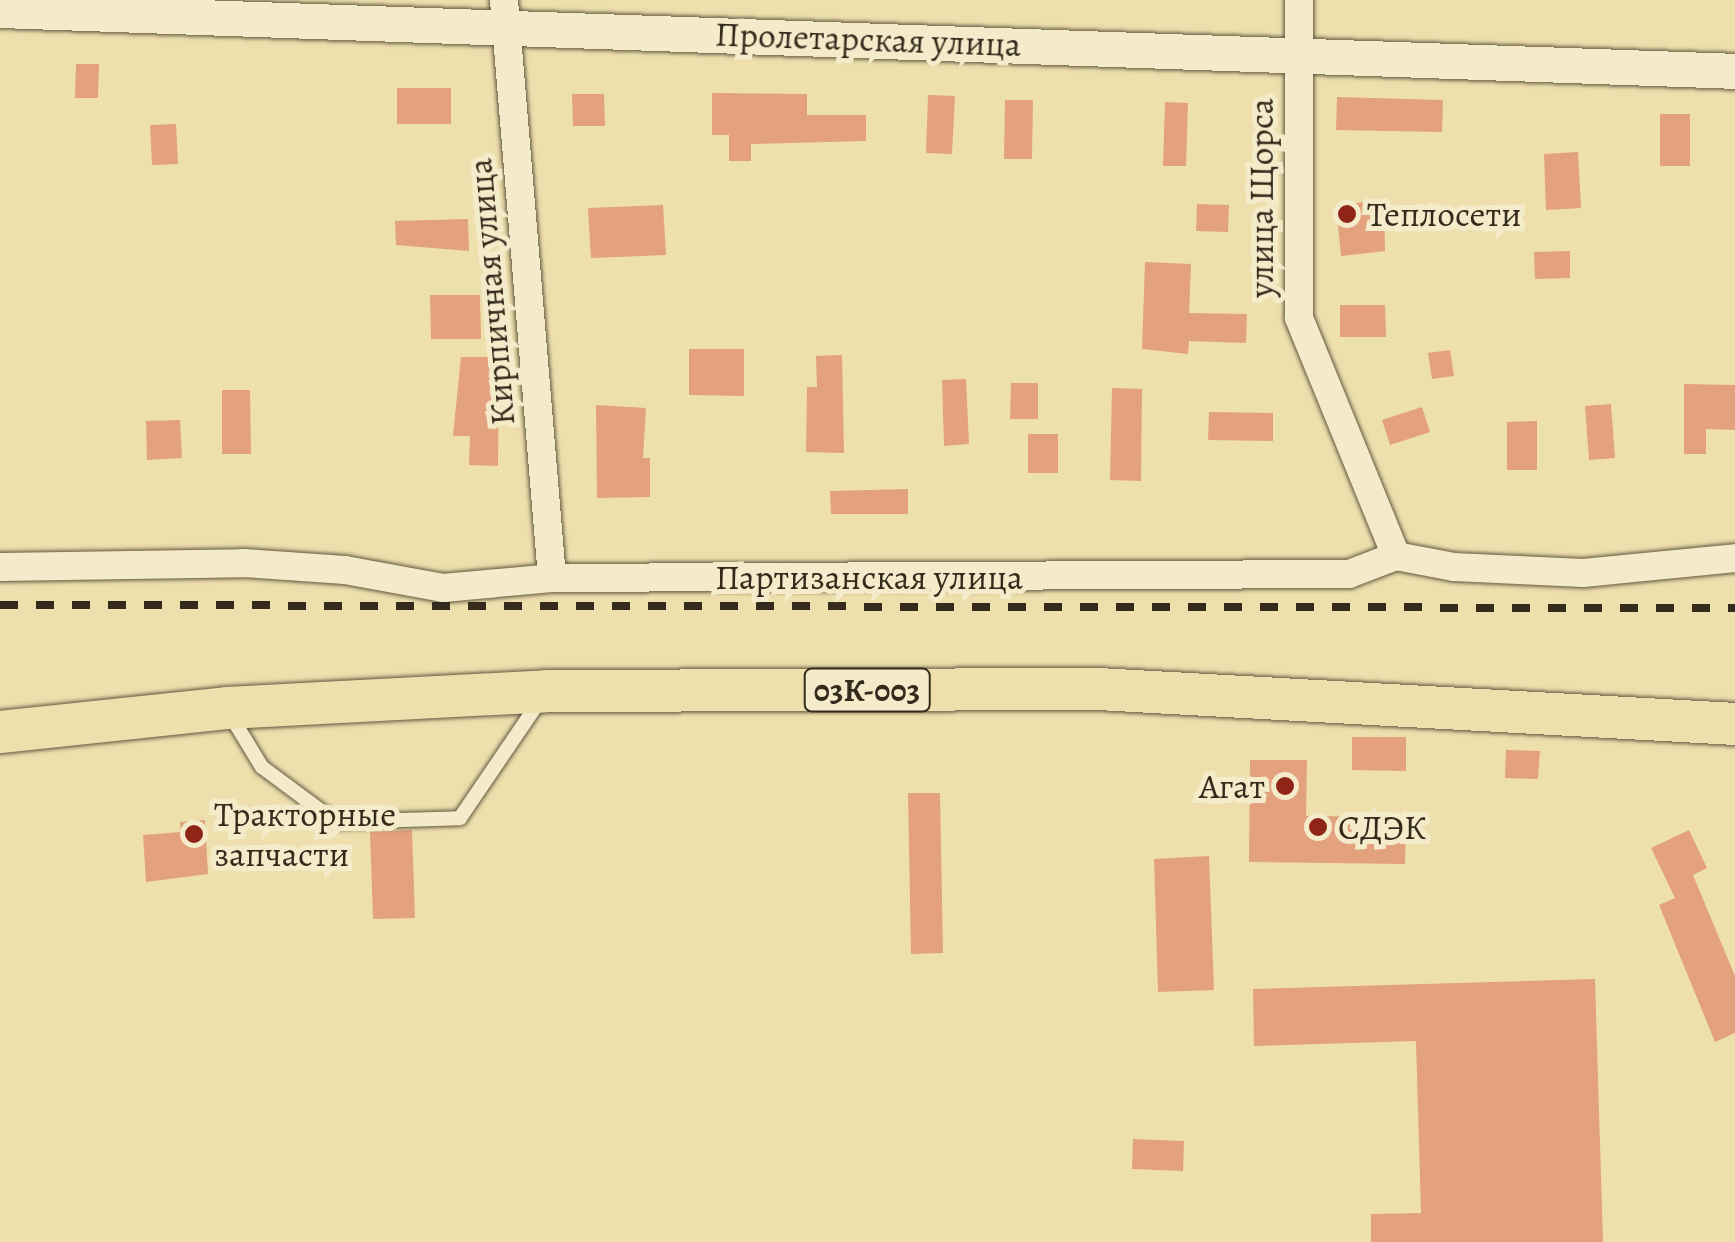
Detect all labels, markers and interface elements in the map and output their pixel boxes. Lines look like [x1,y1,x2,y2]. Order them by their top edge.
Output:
street label: Пролетарская улица [714,13,1022,65]
street label: улица Щорса [1240,98,1282,298]
street label: Кирпичная улица [458,157,524,427]
place label: Теплосети [1367,193,1522,235]
marker: Теплосети [1336,203,1358,225]
street label: Партизанская улица [715,556,1023,598]
road number: 03К-003 [802,663,932,717]
place label: Агат [1199,765,1265,807]
marker: Агат [1274,775,1296,797]
place label: Тракторные запчасти [214,793,396,875]
place label: СДЭК [1338,806,1426,848]
marker: СДЭК [1307,816,1329,838]
marker: Тракторные запчасти [183,823,205,845]

